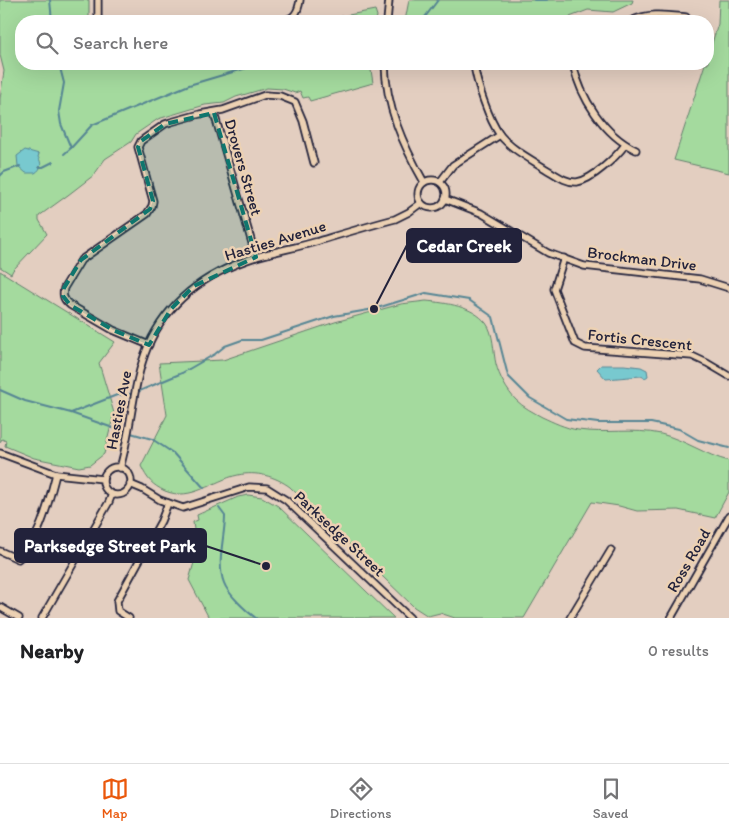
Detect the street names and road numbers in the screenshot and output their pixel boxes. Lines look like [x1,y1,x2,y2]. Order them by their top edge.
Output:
street label: Drovers Street [221,117,266,218]
street label: Hasties Avenue [222,216,328,265]
street label: Brockman Drive [586,242,698,275]
street label: Fortis Crescent [587,325,693,354]
street label: Hasties Ave [102,369,135,451]
street label: Parksedge Street [290,486,389,580]
street label: Ross Road [663,525,714,596]

